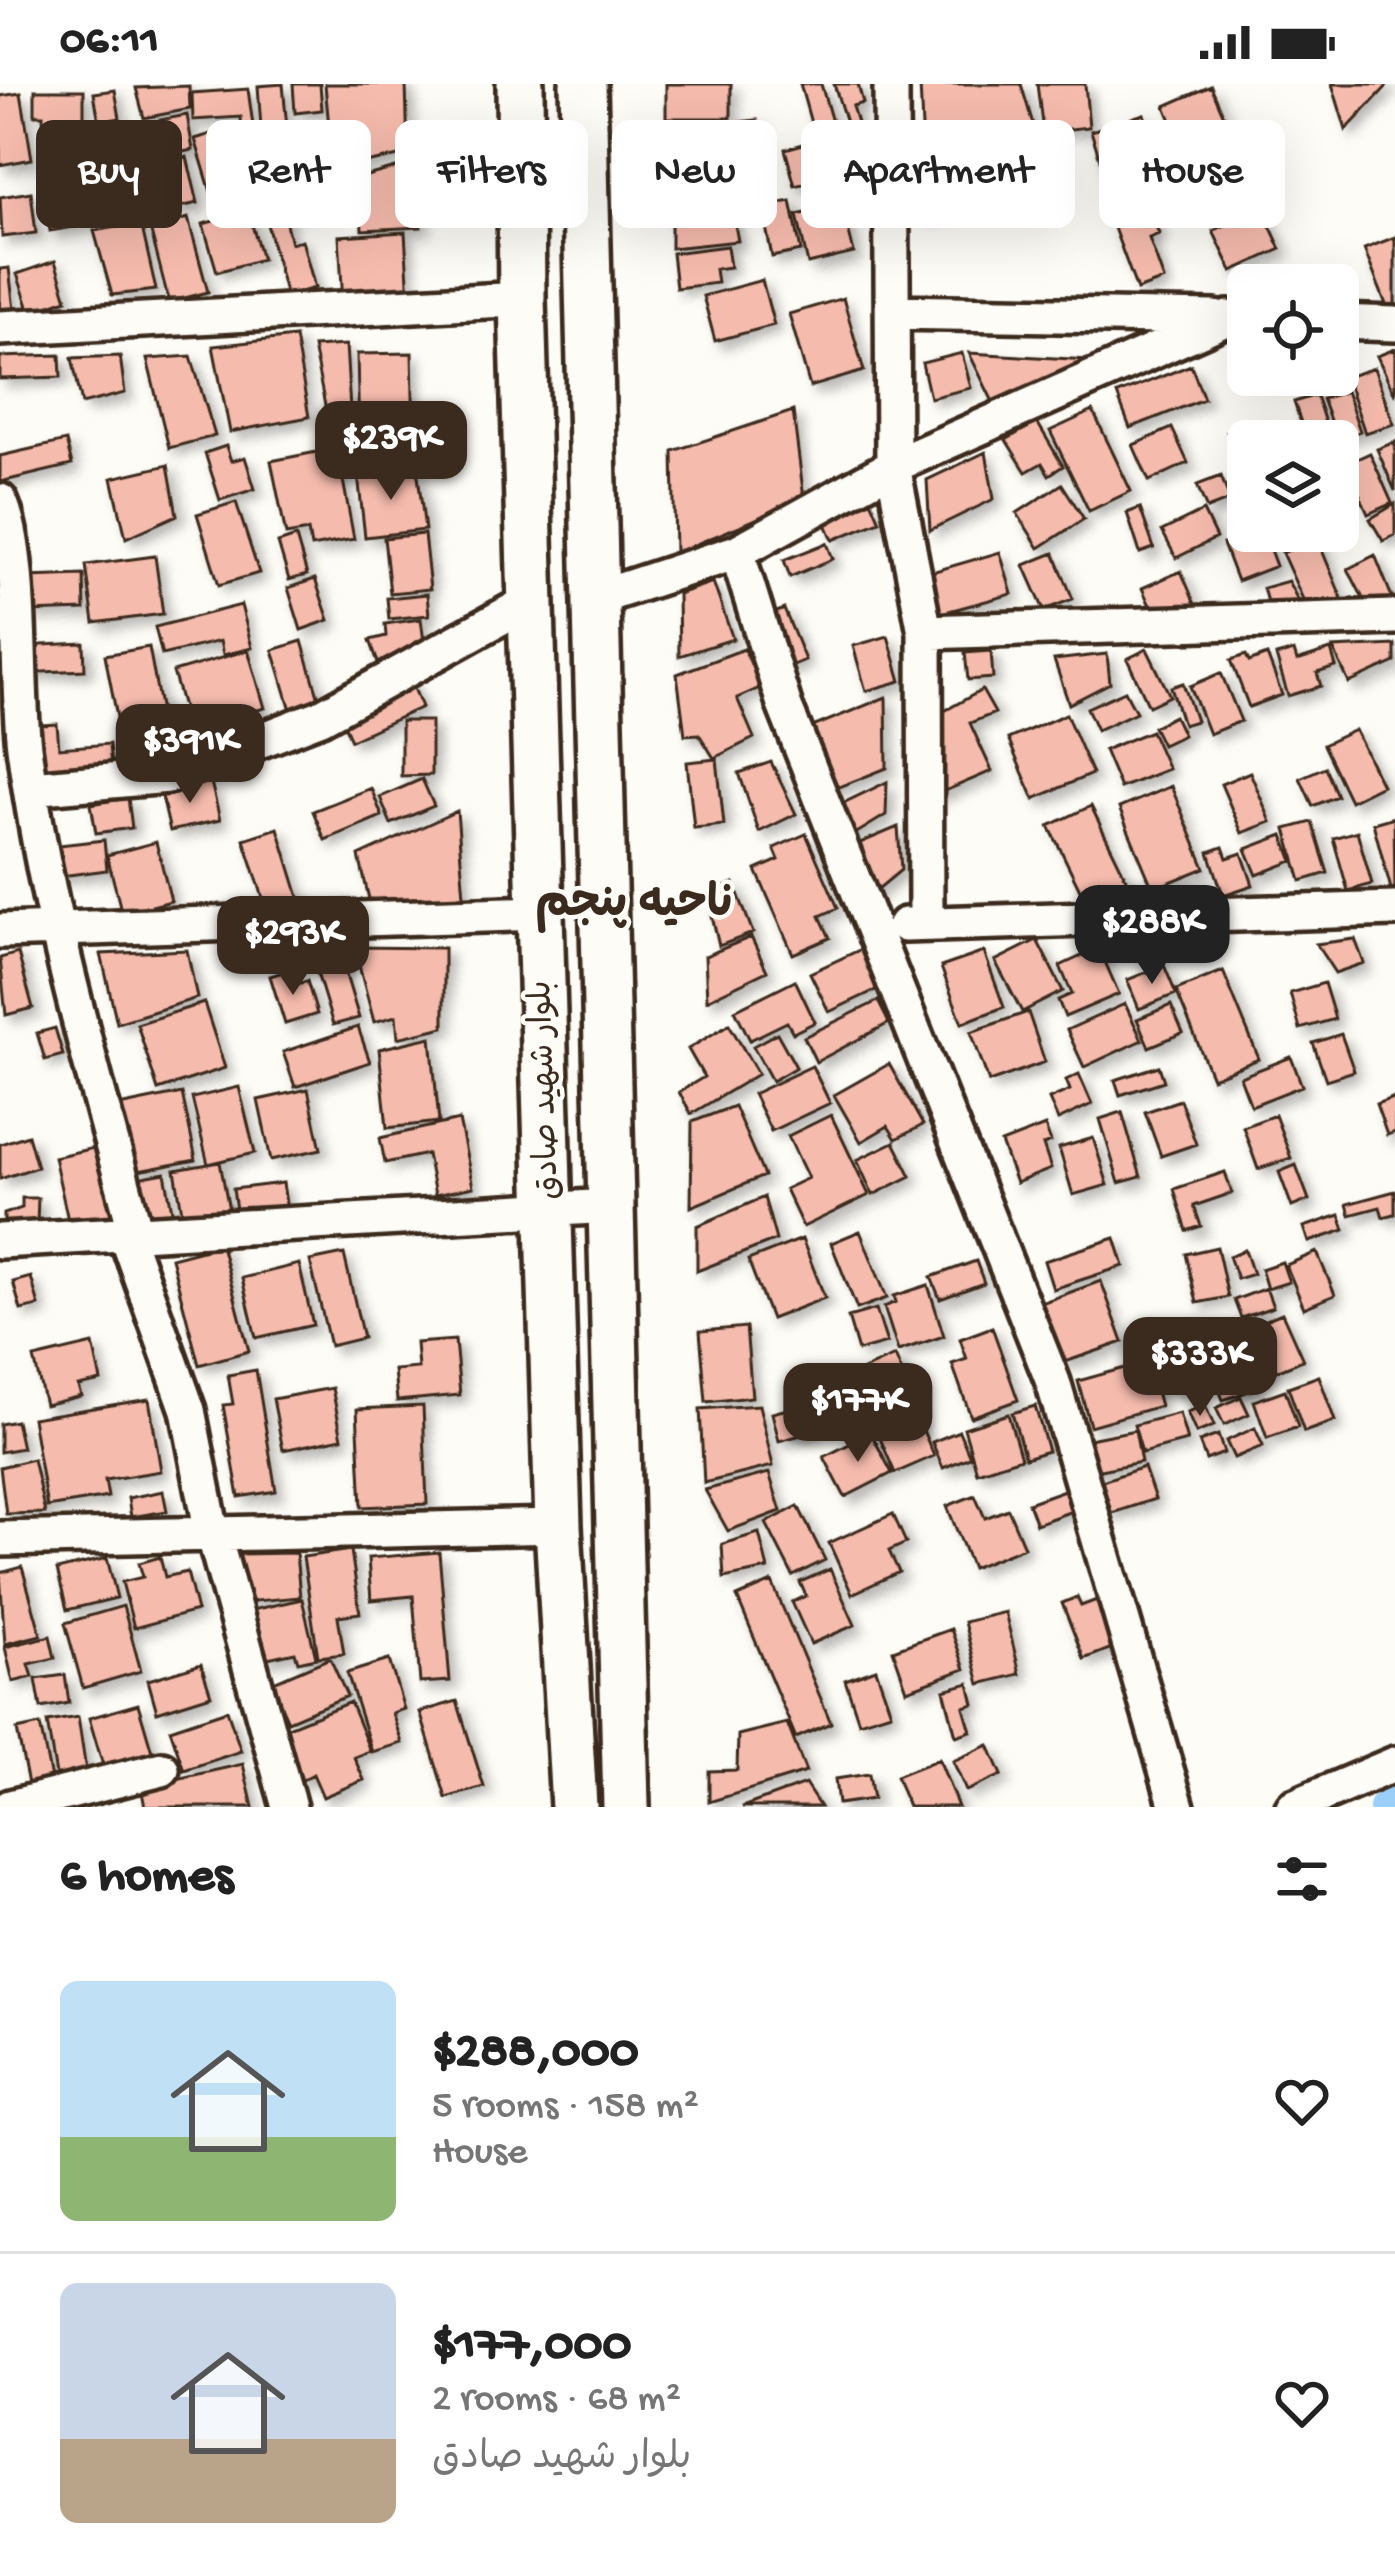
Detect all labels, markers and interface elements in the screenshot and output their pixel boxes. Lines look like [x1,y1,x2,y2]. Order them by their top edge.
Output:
text: 06:11 [60,16,159,69]
chip: Buy [36,120,182,228]
chip: Rent [206,120,371,228]
chip: Filters [395,120,588,228]
chip: New [612,120,777,228]
chip: Apartment [801,120,1075,228]
chip: House [1099,120,1285,228]
map controls [1227,264,1359,552]
button: locate [1227,264,1359,396]
pin: $239K [307,401,475,503]
text: $239K [342,417,440,463]
button: layers [1227,420,1359,552]
pin: $391K [106,704,274,806]
text: $391K [143,720,237,766]
district label: ناحیه پنجم [536,880,732,933]
pin: $288K [1068,885,1236,987]
pin: $293K [209,896,377,998]
text: $288K [1102,901,1202,947]
text: $293K [244,912,342,958]
street label: بلوار شهید صادق [523,980,570,1200]
pin: $333K [1116,1317,1284,1419]
text: $333K [1150,1333,1250,1379]
pin: $177K [774,1363,942,1465]
text: $177K [810,1379,906,1425]
icon: filters [1269,1846,1335,1912]
text: 6 homes [60,1849,233,1909]
text: $288,000 [432,2025,639,2085]
icon: home [156,2029,300,2173]
icon: heart [1269,2068,1335,2134]
text: 5 rooms · 158 m² [432,2085,699,2131]
text: House [432,2131,527,2177]
text: $177,000 [432,2318,631,2378]
icon: home [156,2331,300,2475]
icon: heart [1269,2370,1335,2436]
text: 2 rooms · 68 m² [432,2378,681,2424]
text: بلوار شهید صادق [432,2437,691,2483]

